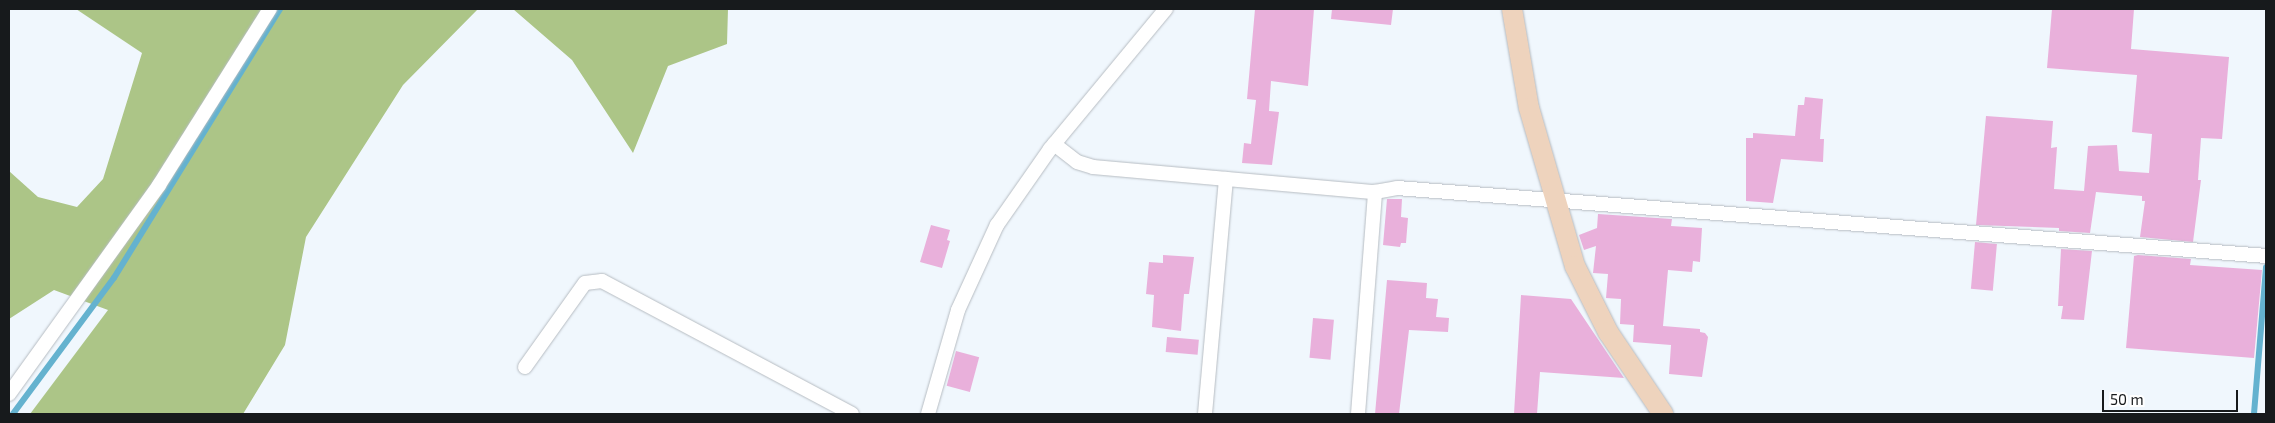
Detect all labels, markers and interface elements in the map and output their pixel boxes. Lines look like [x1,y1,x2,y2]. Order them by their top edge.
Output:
scale bar [2105,380,2241,412]
text: 50 m [2110,390,2144,408]

